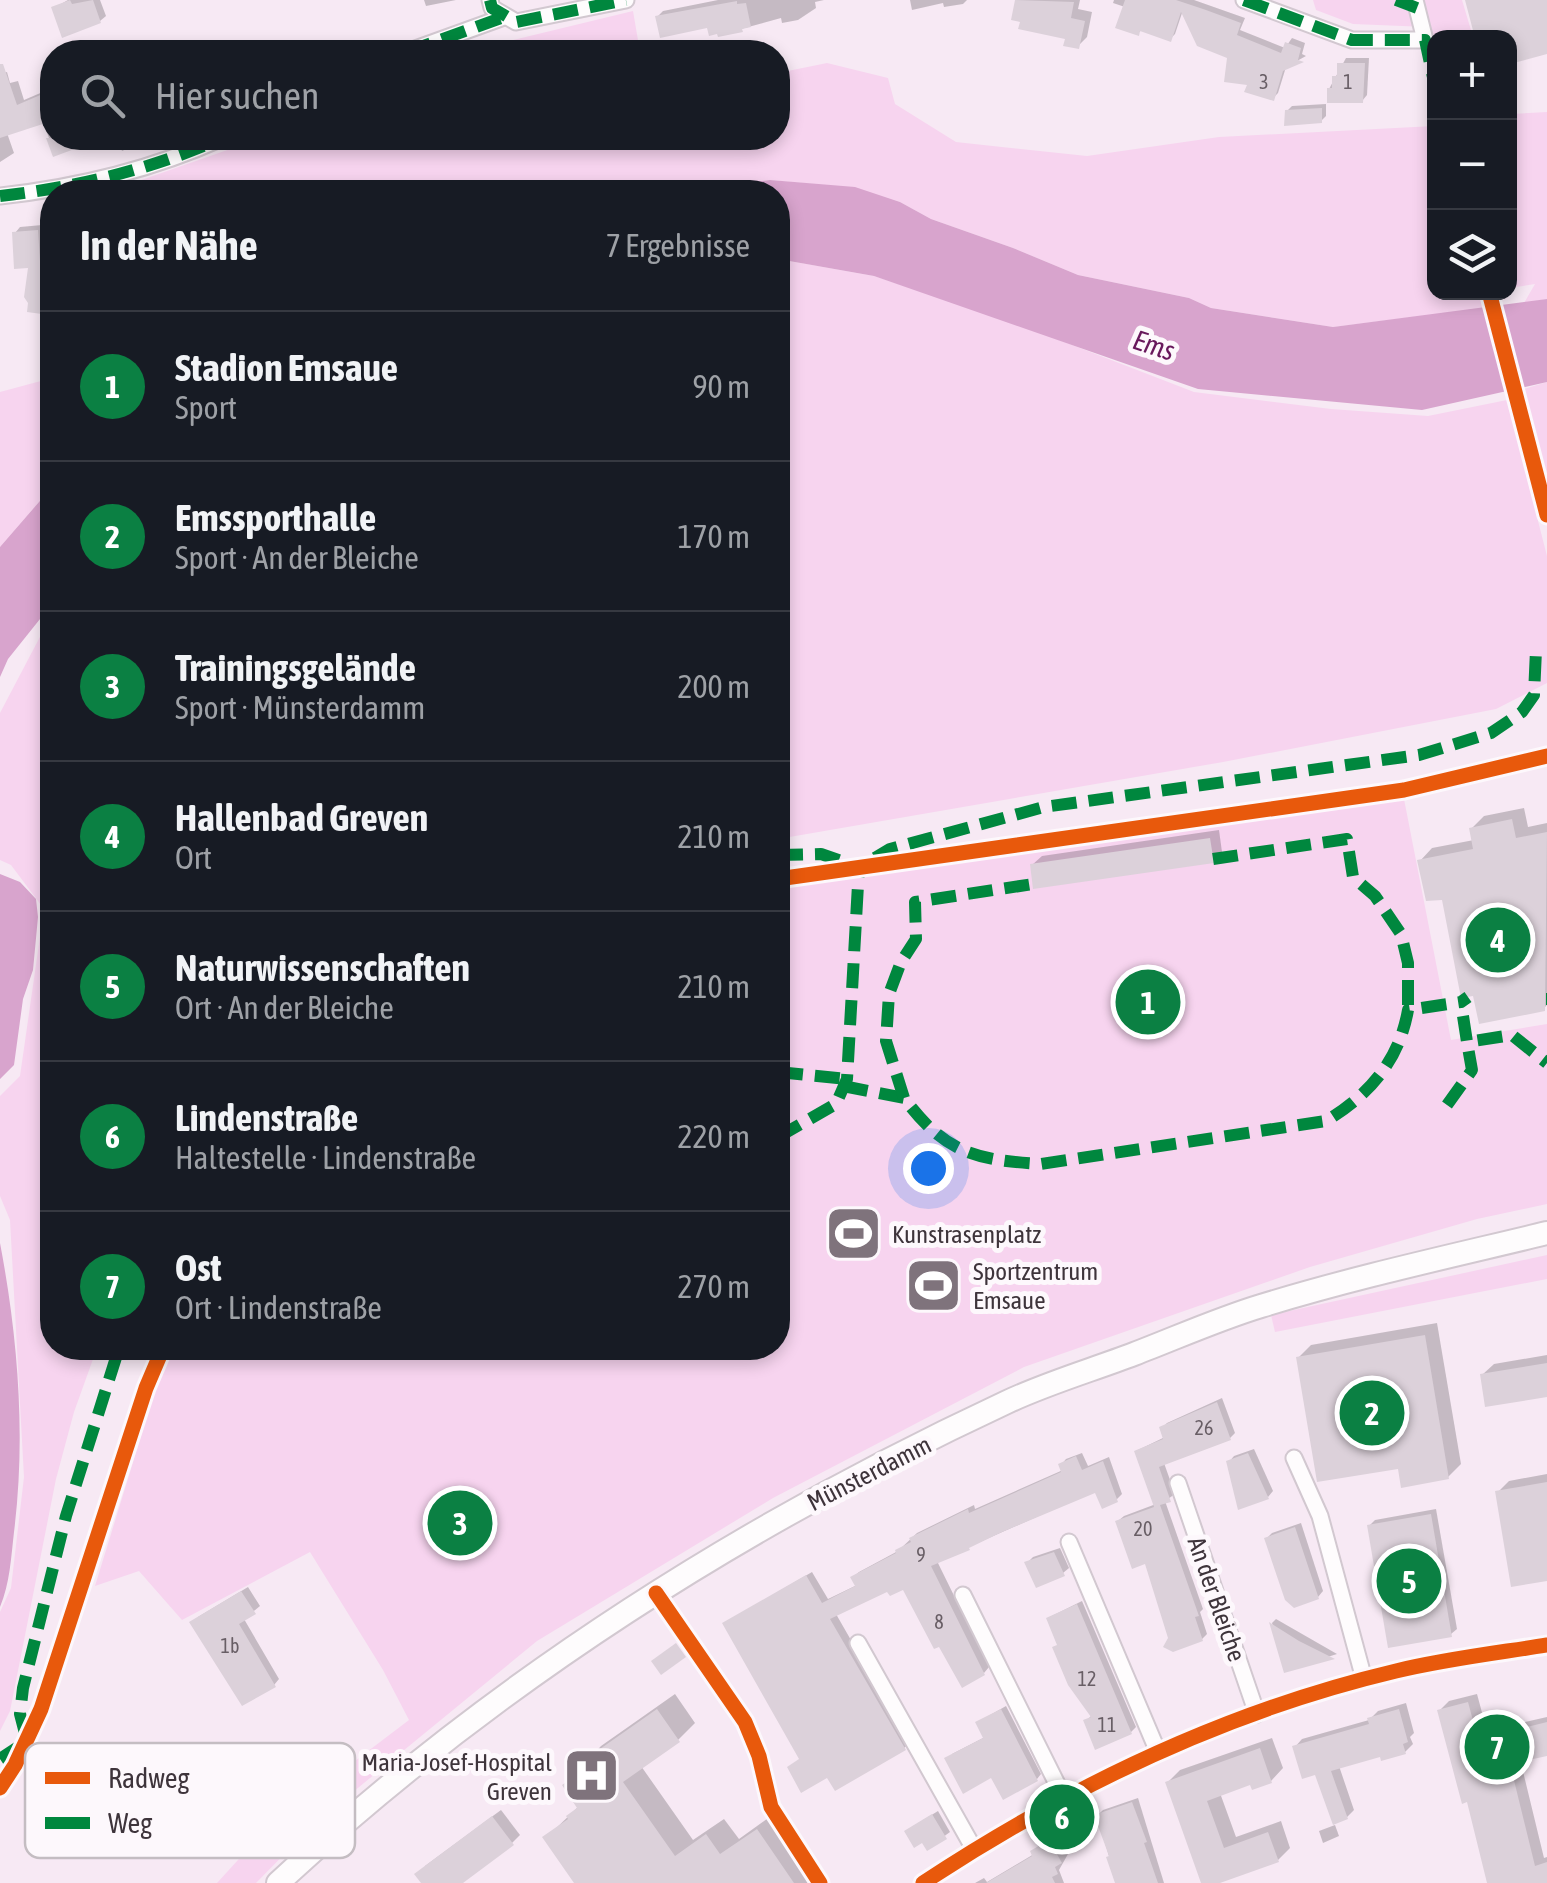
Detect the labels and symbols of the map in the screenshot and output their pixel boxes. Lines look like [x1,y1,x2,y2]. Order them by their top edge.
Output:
house number: 3 [1259,70,1269,93]
house number: 1 [1343,70,1353,93]
water label: Ems [1129,323,1179,367]
pin: 4 [1466,902,1530,978]
pin: 1 [1116,964,1180,1040]
your location [903,1143,954,1194]
sports icon: Kunstrasenplatz [823,1204,883,1264]
place label: Kunstrasenplatz [892,1220,1041,1248]
sports icon: Sportzentrum Emsaue [904,1255,964,1315]
place label: Sportzentrum Emsaue [973,1257,1098,1314]
pin: 2 [1340,1376,1404,1450]
house number: 26 [1195,1416,1213,1439]
street label: Münsterdamm [803,1430,935,1516]
pin: 3 [428,1486,492,1560]
house number: 20 [1134,1517,1152,1540]
street label: An der Bleiche [1183,1533,1251,1665]
house number: 9 [916,1543,926,1566]
pin: 5 [1376,1544,1442,1618]
house number: 8 [934,1610,944,1633]
house number: 1b [221,1634,239,1657]
house number: 12 [1078,1667,1096,1690]
pin: 7 [1464,1710,1530,1784]
house number: 11 [1098,1713,1116,1736]
legend [25,1743,355,1858]
hospital icon: Maria-Josef-Hospital Greven [561,1746,621,1806]
place label: Maria-Josef-Hospital Greven [361,1748,552,1805]
text: Radweg [108,1762,189,1794]
pin: 6 [1030,1780,1094,1854]
text: Weg [108,1807,152,1839]

